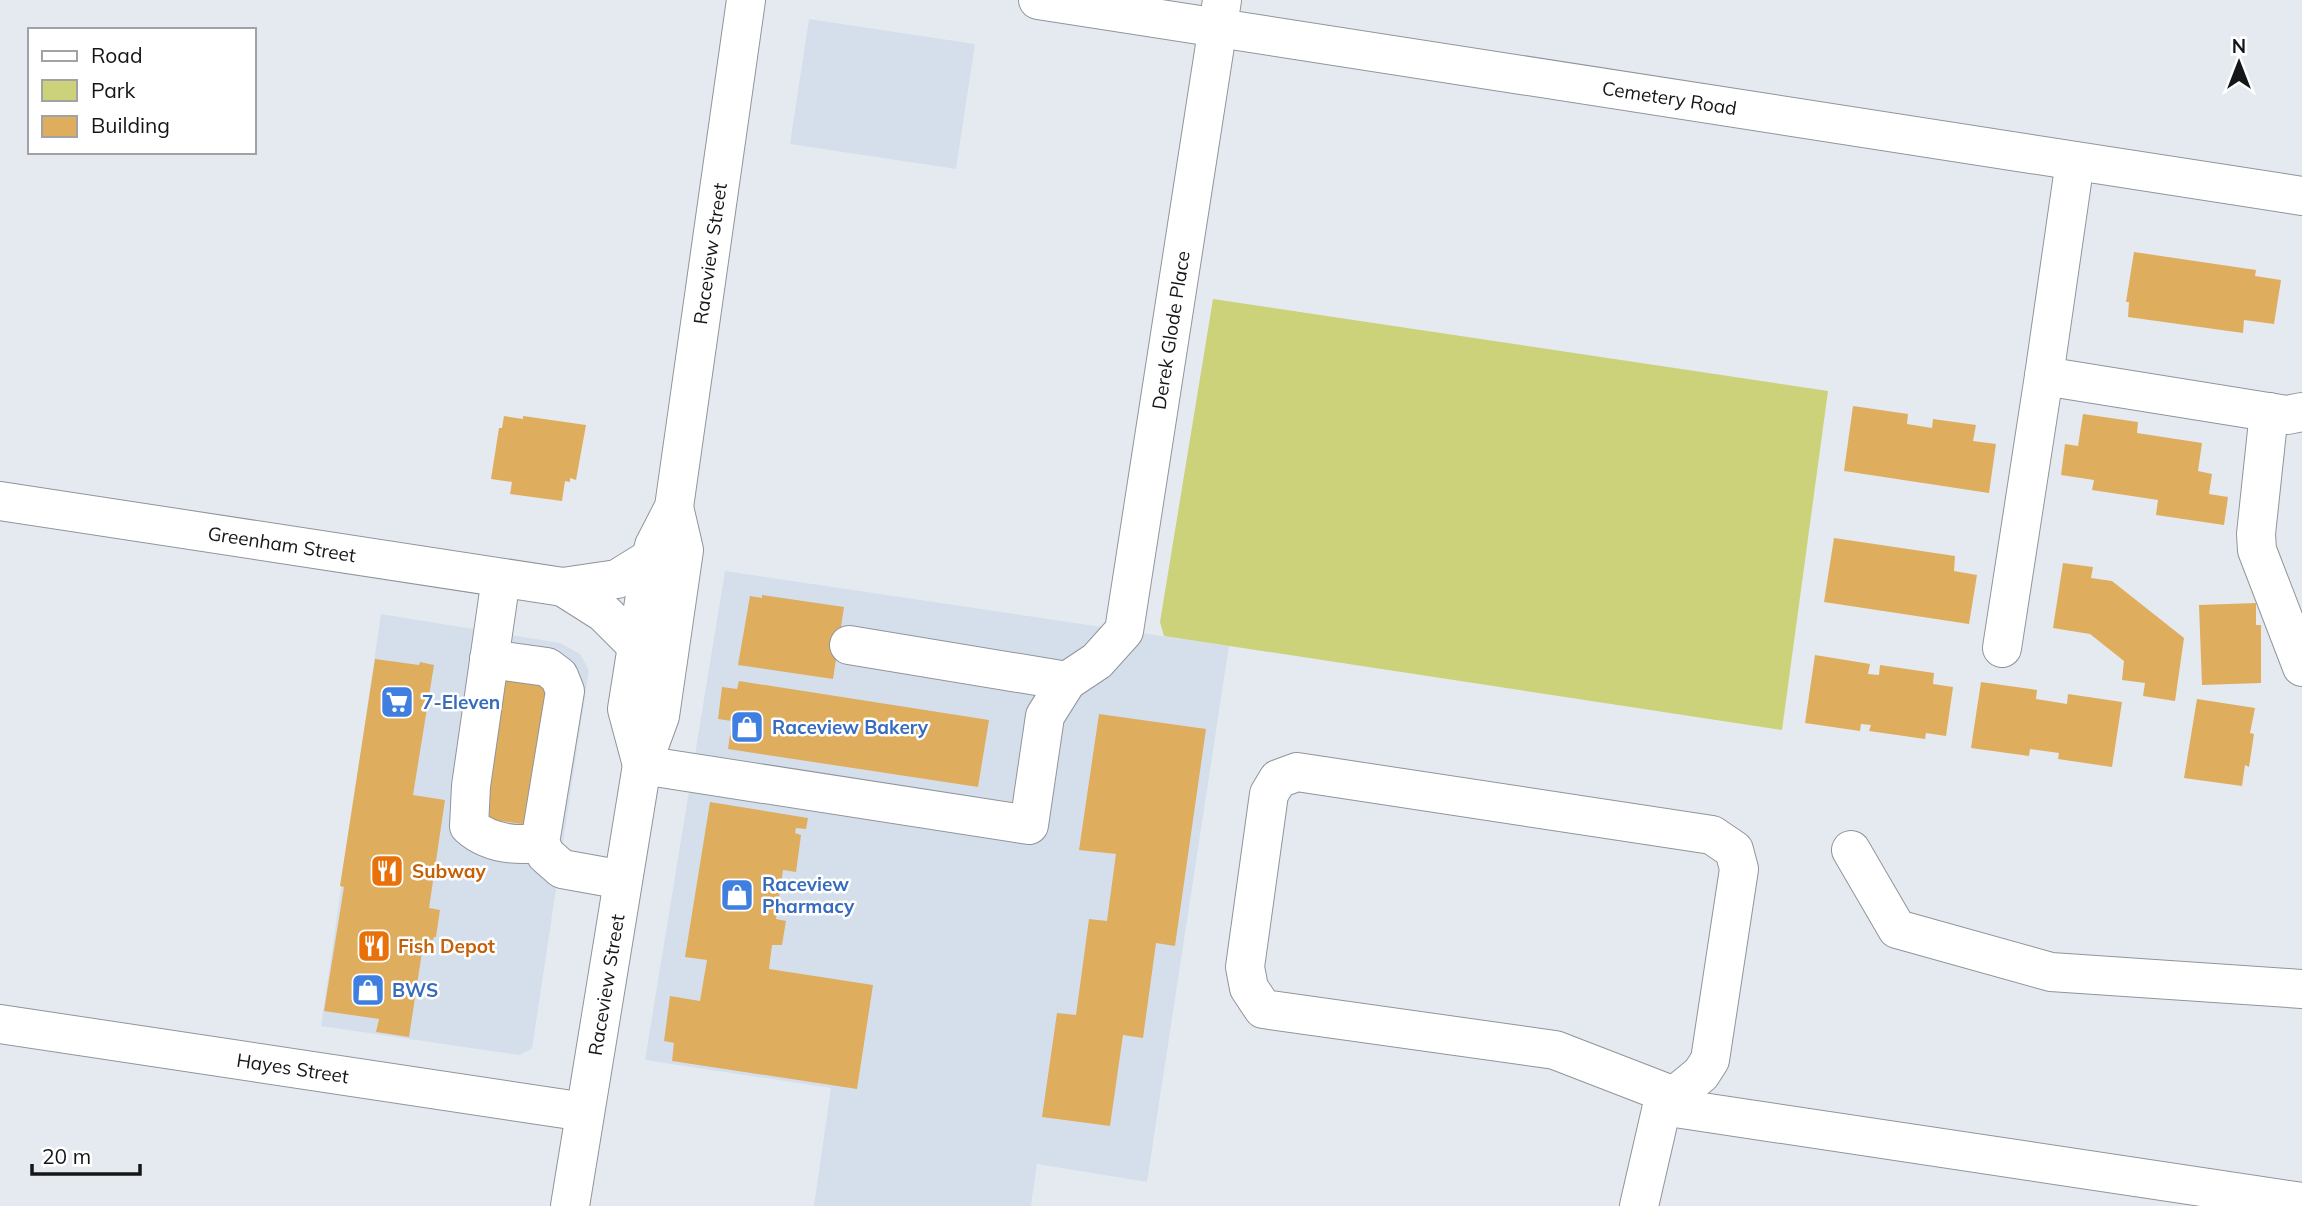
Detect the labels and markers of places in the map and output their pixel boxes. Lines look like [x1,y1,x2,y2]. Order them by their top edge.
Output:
supermarket icon: 7-Eleven [378,683,416,721]
place label: 7-Eleven [422,690,500,714]
shop icon: Raceview Bakery [728,708,766,746]
place label: Raceview Bakery [772,715,929,739]
restaurant icon: Subway [368,852,406,890]
place label: Subway [412,859,486,883]
place label: Raceview Pharmacy [762,872,855,918]
shop icon: Raceview Pharmacy [718,876,756,914]
restaurant icon: Fish Depot [355,927,393,965]
place label: Fish Depot [398,934,495,958]
shop icon: BWS [349,971,387,1009]
place label: BWS [392,978,438,1002]

